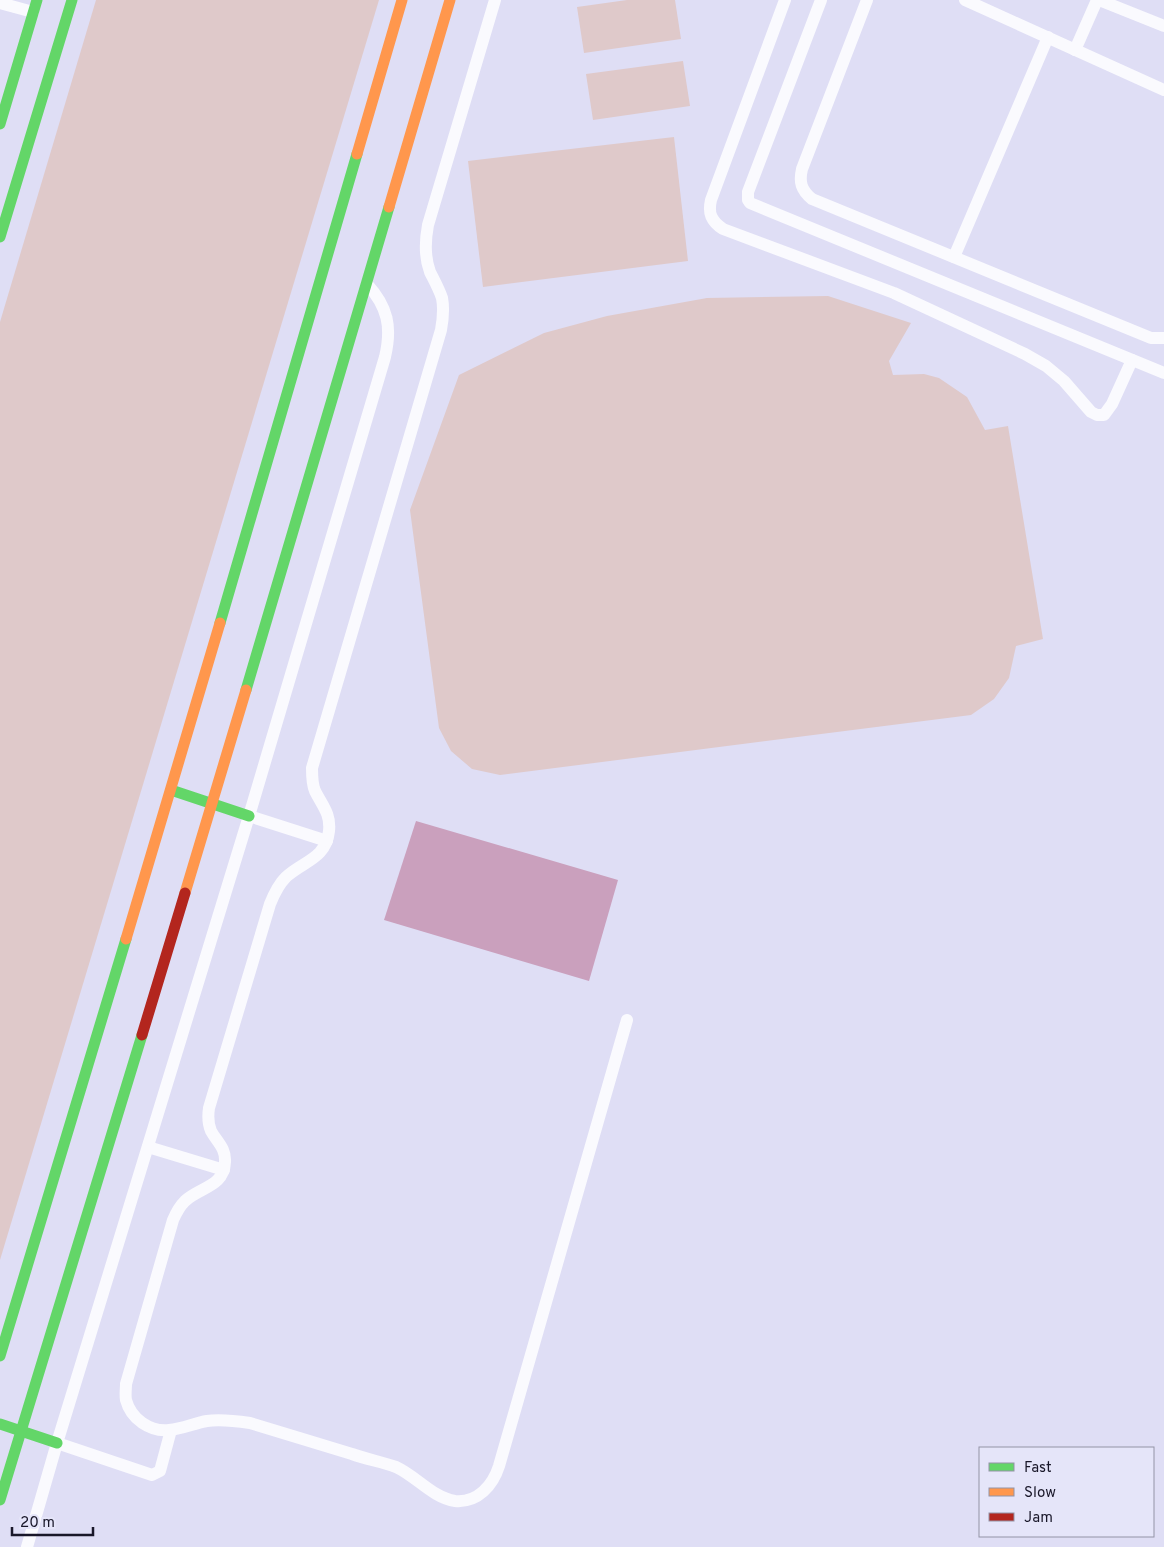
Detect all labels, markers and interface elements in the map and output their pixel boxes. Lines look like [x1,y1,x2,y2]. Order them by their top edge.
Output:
legend [979,1447,1154,1537]
text: Fast [1024,1459,1052,1478]
text: Slow [1024,1484,1056,1503]
scale bar [12,1504,94,1536]
text: Jam [1024,1509,1053,1528]
text: 20 m [20,1514,55,1533]

